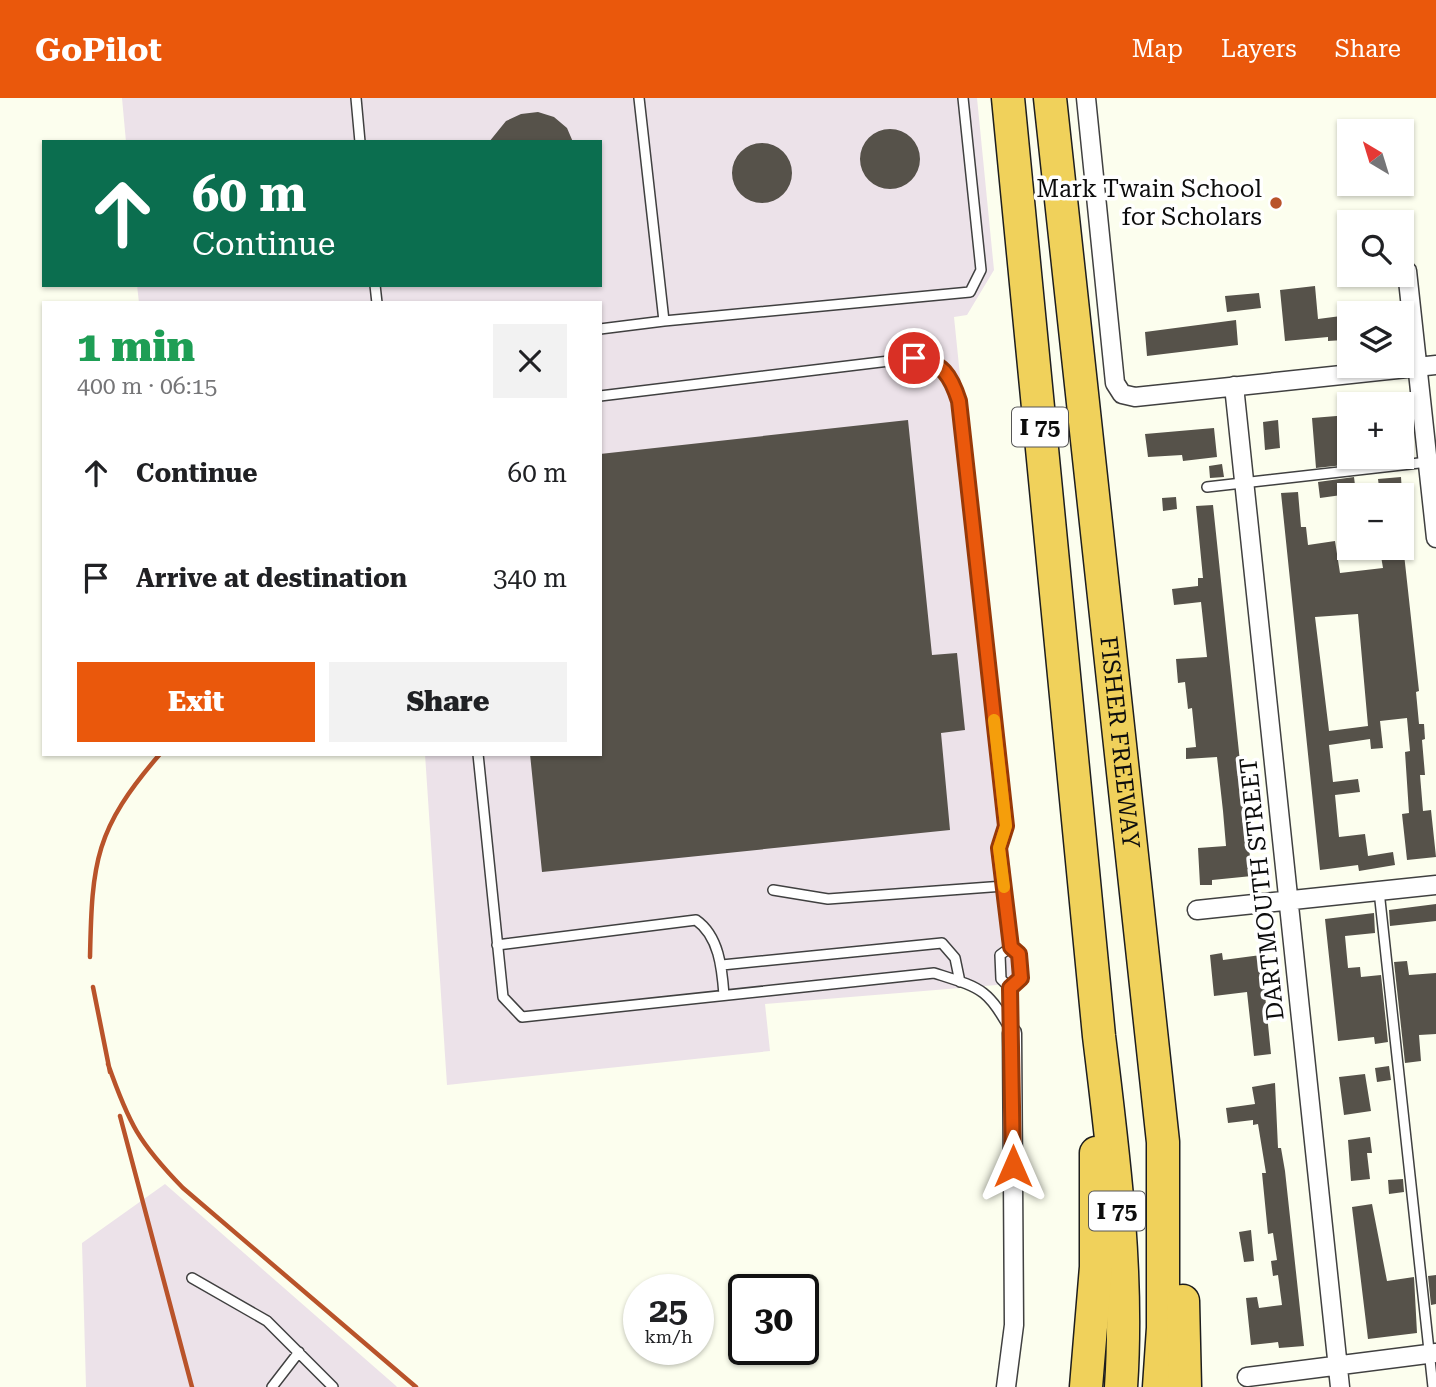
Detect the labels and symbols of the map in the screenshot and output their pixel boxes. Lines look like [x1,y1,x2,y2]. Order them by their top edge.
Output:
north arrow [1337,119,1414,196]
place label: Mark Twain School for Scholars [1036,175,1262,231]
marker: Mark Twain School for Scholars [1268,195,1284,211]
pin [884,328,944,388]
road number: I 75 [1012,408,1068,446]
street label: FISHER FREEWAY [1094,635,1145,851]
street label: DARTMOUTH STREET [1234,756,1290,1022]
position arrow [976,1129,1050,1203]
road number: I 75 [1089,1192,1145,1230]
speed limit sign: 30 [728,1274,819,1365]

